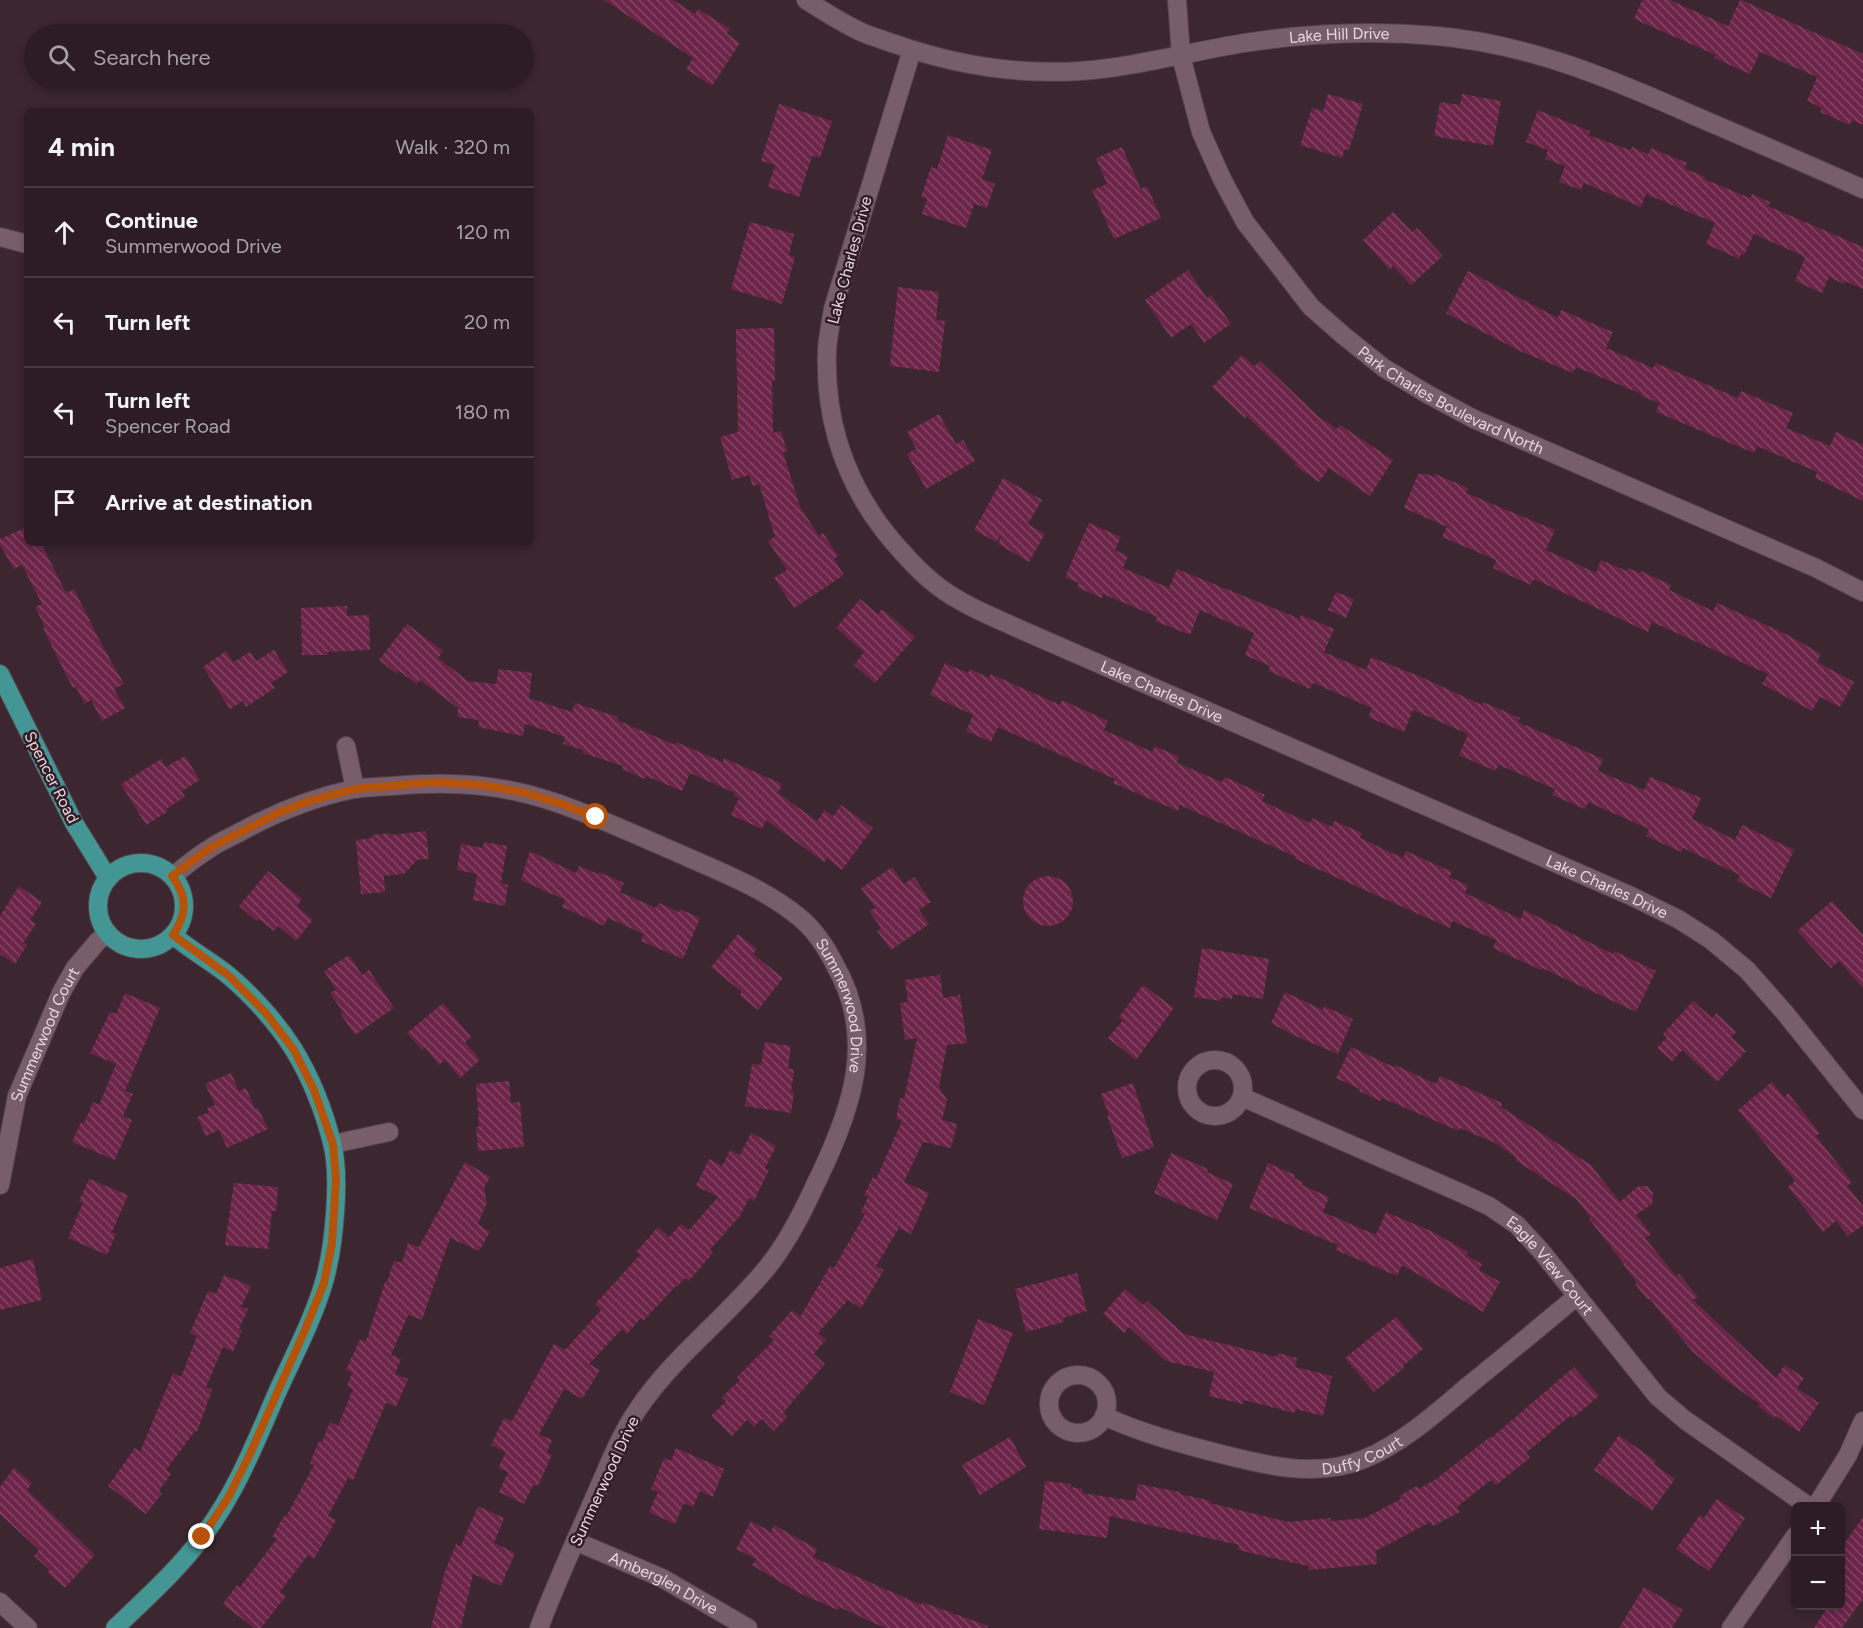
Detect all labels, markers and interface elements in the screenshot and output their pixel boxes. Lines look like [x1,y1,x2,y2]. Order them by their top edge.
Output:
search box [24,24,534,90]
street label: Lake Hill Drive [1288,24,1390,47]
icon: search [45,41,78,74]
text: Search here [93,44,211,71]
text: 4 min [48,131,115,163]
text: Walk · 320 m [396,135,510,159]
street label: Lake Charles Drive [823,194,876,326]
text: Continue [105,207,198,234]
icon: ahead [48,216,81,249]
text: 120 m [456,220,510,244]
text: Summerwood Drive [105,234,282,258]
icon: left [48,306,81,339]
text: Turn left [105,309,191,336]
text: 20 m [464,310,510,334]
street label: Park Charles Boulevard North [1354,342,1547,458]
text: Turn left [105,387,191,414]
icon: left [48,396,81,429]
text: 180 m [455,400,510,424]
text: Spencer Road [105,414,231,438]
icon: arrive [48,486,81,519]
text: Arrive at destination [105,489,313,516]
street label: Lake Charles Drive [1098,657,1226,727]
street label: Spencer Road [20,728,83,826]
route start [582,803,608,829]
street label: Lake Charles Drive [1543,851,1671,923]
street label: Summerwood Drive [812,935,866,1074]
street label: Summerwood Court [7,964,84,1103]
street label: Eagle View Court [1503,1212,1597,1319]
street label: Summerwood Drive [566,1413,643,1549]
street label: Duffy Court [1321,1432,1406,1479]
map controls [1791,1502,1845,1610]
button: + [1791,1502,1845,1556]
route end [188,1523,214,1549]
street label: Amberglen Drive [606,1548,721,1619]
button: − [1791,1556,1845,1610]

